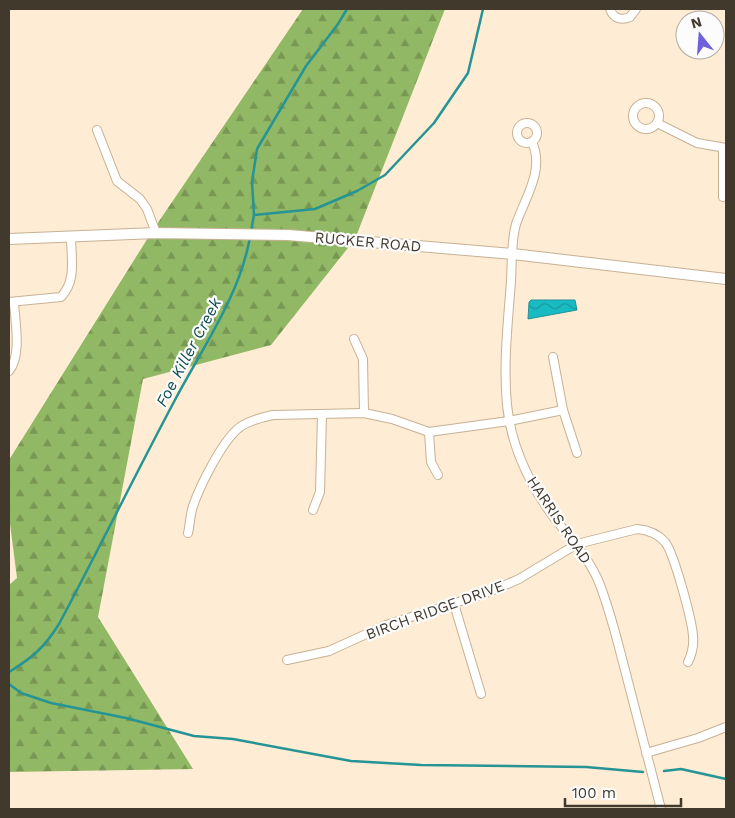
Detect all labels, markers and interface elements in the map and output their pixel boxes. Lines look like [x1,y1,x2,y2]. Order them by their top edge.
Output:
north arrow [675,10,725,60]
text: N [689,13,703,32]
street label: RUCKER ROAD [314,228,422,256]
water label: Foe Killer Creek [152,293,226,410]
street label: HARRIS ROAD [523,473,595,567]
street label: BIRCH RIDGE DRIVE [363,577,507,643]
scale bar [565,776,681,808]
text: 100 m [572,784,616,802]

